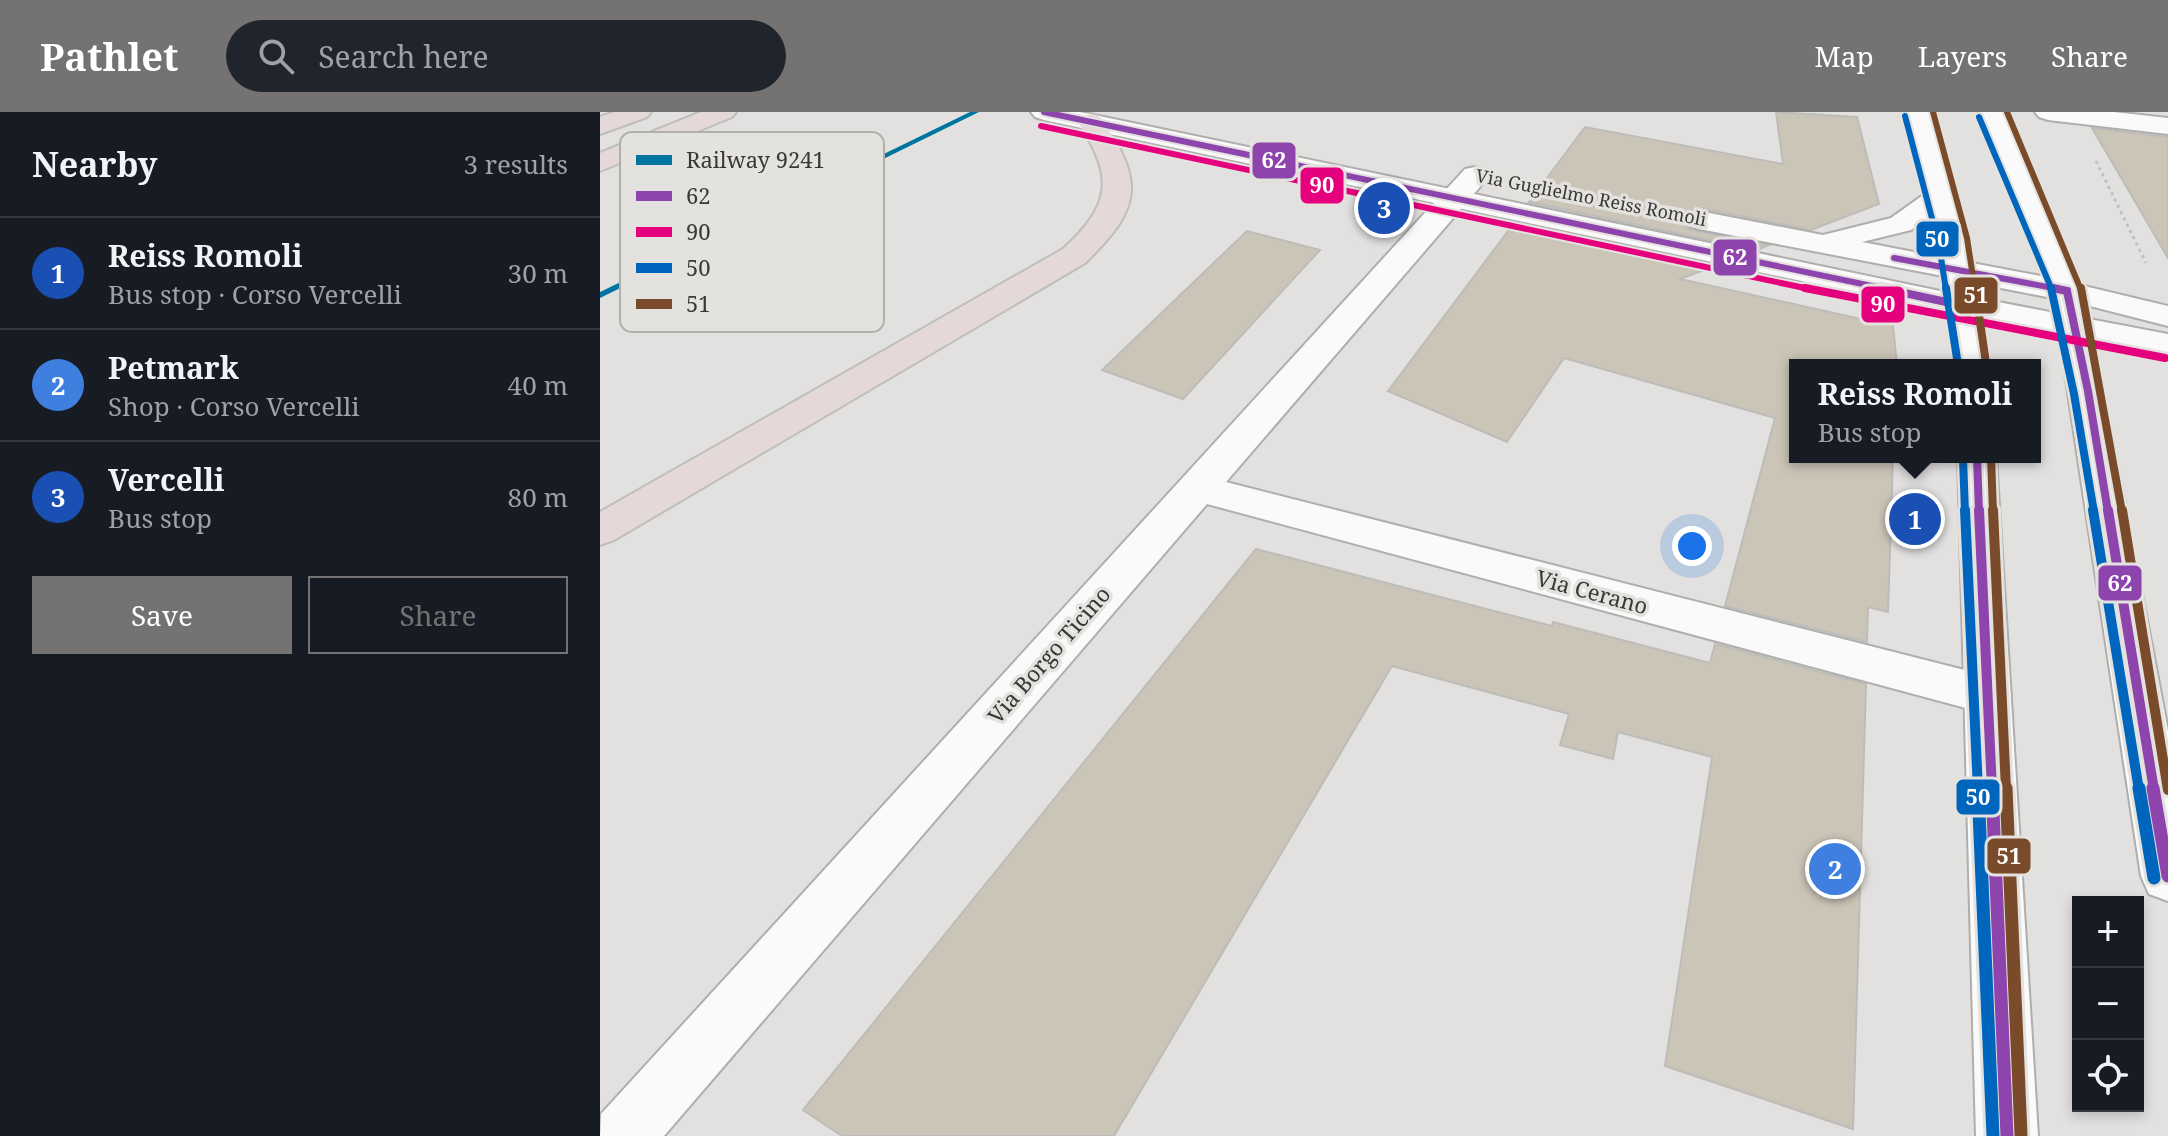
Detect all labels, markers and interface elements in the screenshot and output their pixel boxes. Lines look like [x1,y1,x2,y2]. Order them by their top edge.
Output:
search box [226,20,786,92]
text: Pathlet [40,30,178,82]
icon: search [254,34,298,78]
text: Search here [318,36,489,77]
text: Map [1815,37,1874,75]
text: Layers [1918,37,2007,75]
text: Share [2051,37,2128,75]
legend [620,132,884,332]
text: Nearby [32,141,158,187]
line badge: 62 [1251,141,1297,180]
text: Railway 9241 [686,144,825,174]
text: 62 [1262,144,1286,174]
text: 3 results [463,146,568,182]
street label: Via Guglielmo Reiss Romoli [1474,163,1709,231]
line badge: 90 [1299,166,1345,205]
text: 90 [1310,169,1334,199]
pin: 3 [1358,178,1410,238]
text: 62 [686,180,711,210]
text: 90 [686,216,711,246]
line badge: 50 [1915,220,1960,258]
text: 50 [1925,223,1949,253]
text: Reiss Romoli [108,235,303,276]
line badge: 62 [1712,238,1758,277]
text: 62 [1723,241,1747,271]
text: 50 [686,252,711,282]
text: 1 [51,255,65,291]
text: 30 m [508,255,568,291]
text: Bus stop · Corso Vercelli [108,276,402,312]
line badge: 51 [1953,276,1999,315]
text: 51 [1964,279,1988,309]
line badge: 90 [1860,285,1906,324]
text: 51 [686,288,711,318]
text: 90 [1871,288,1895,318]
text: Petmark [108,347,239,388]
popup [1789,359,2041,463]
text: 2 [51,367,65,403]
text: 40 m [508,367,568,403]
text: Reiss Romoli [1818,373,2012,414]
text: Shop · Corso Vercelli [108,388,360,424]
text: Bus stop [1818,414,1922,450]
text: Vercelli [108,459,225,500]
text: 3 [51,479,65,515]
text: 80 m [508,479,568,515]
pin: 1 [1889,489,1941,549]
text: Bus stop [108,500,212,536]
your location [1672,526,1712,566]
street label: Via Cerano [1533,562,1651,620]
line badge: 62 [2097,564,2143,602]
text: 62 [2108,567,2132,597]
button: Save [32,576,292,654]
button: Share [308,576,568,654]
street label: Via Borgo Ticino [980,579,1116,729]
line badge: 50 [1955,778,2001,816]
text: 50 [1966,781,1990,811]
line badge: 51 [1986,837,2032,875]
pin: 2 [1809,839,1861,899]
text: 51 [1997,840,2021,870]
map controls [2072,896,2144,1112]
button: + [2072,896,2144,968]
button: − [2072,968,2144,1040]
button: locate [2072,1040,2144,1112]

